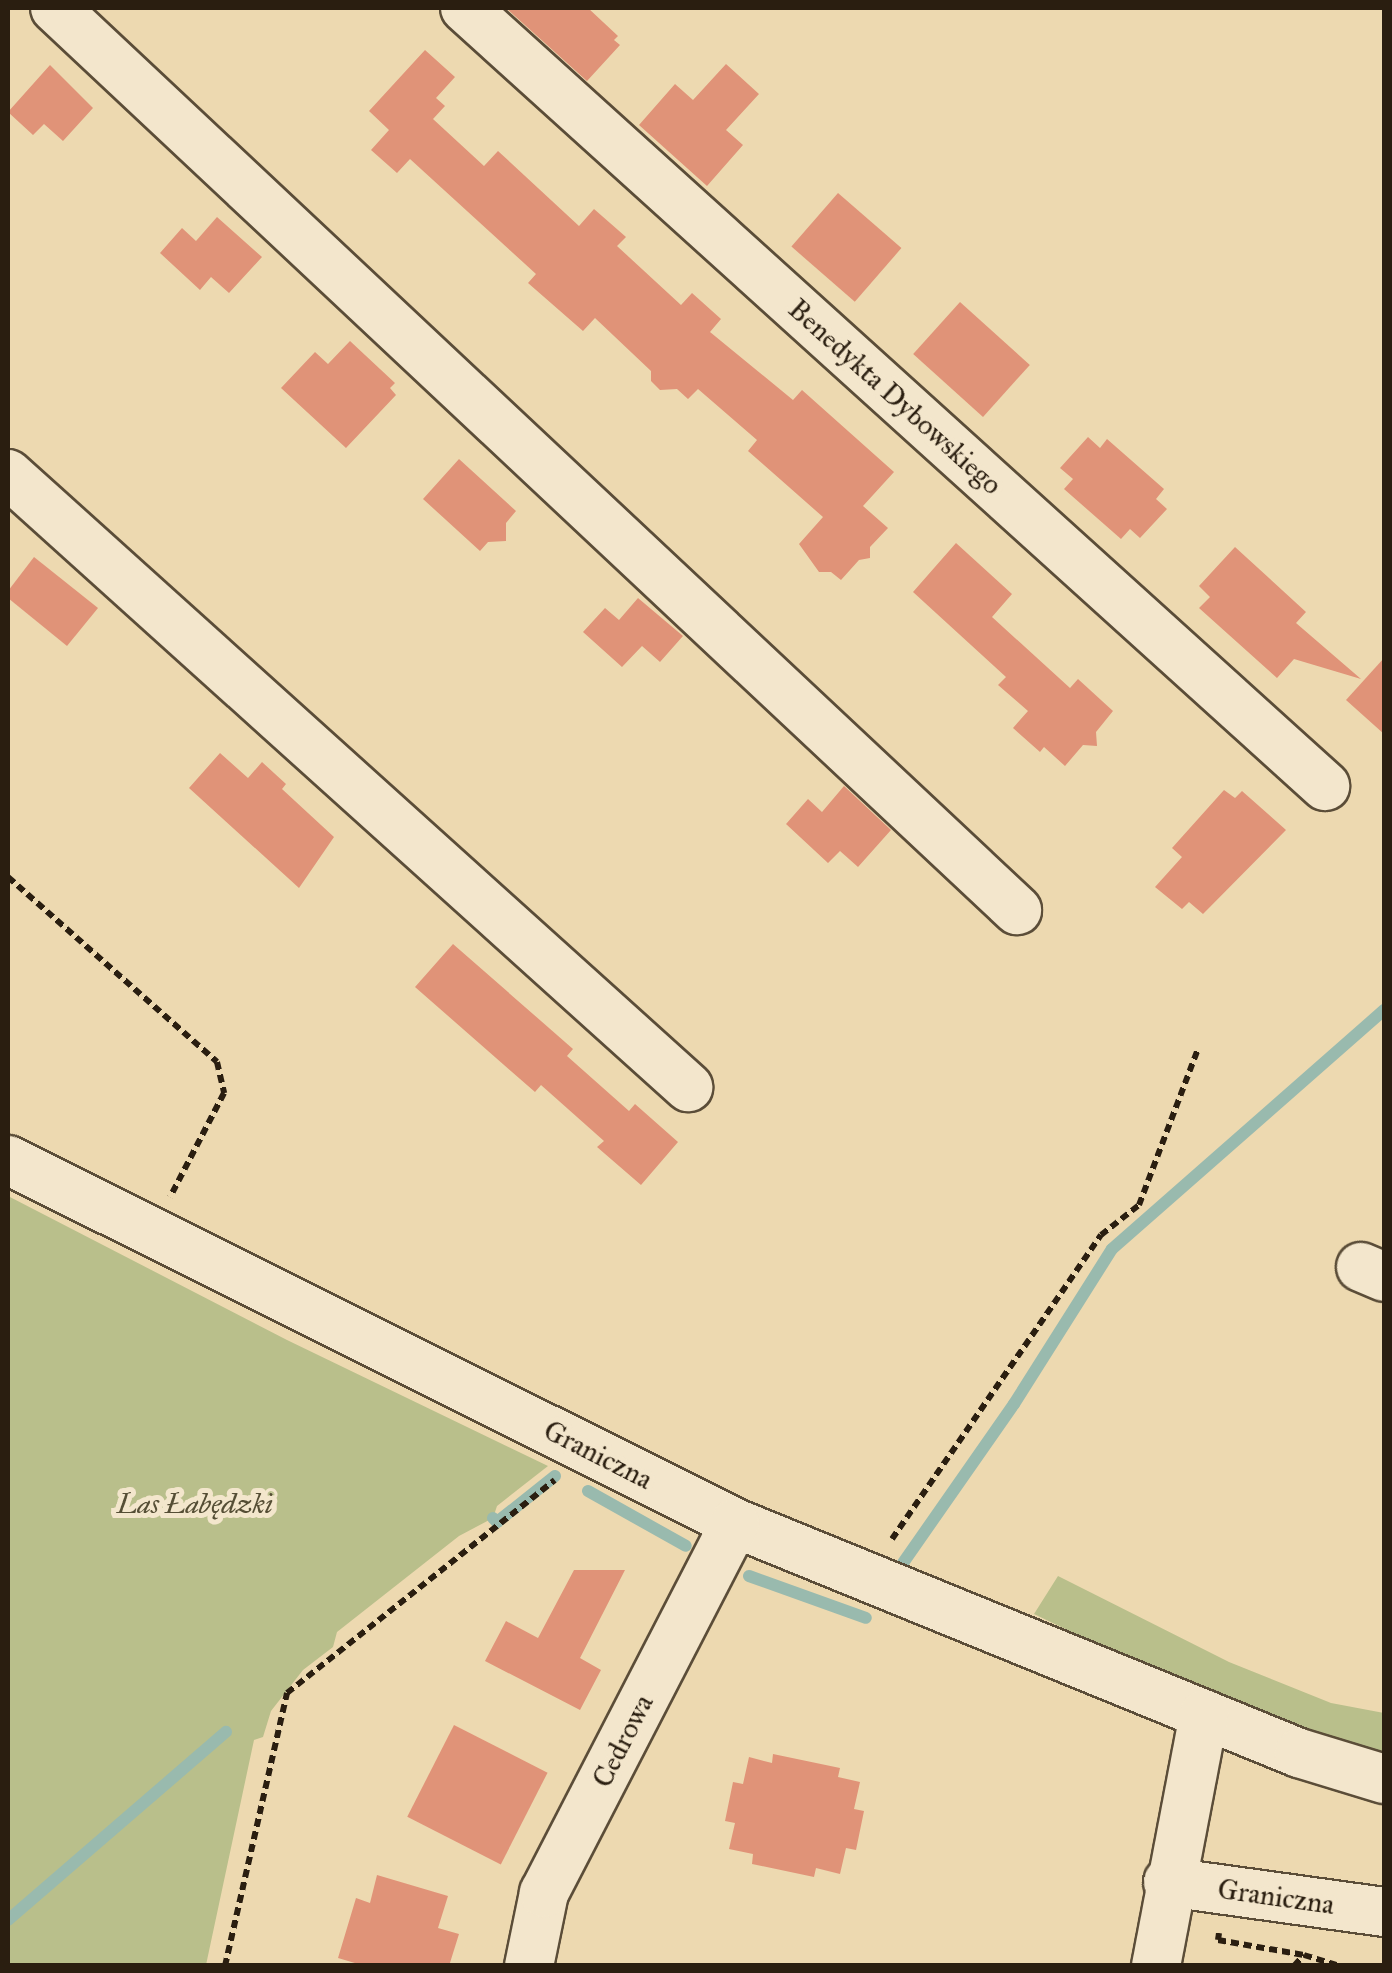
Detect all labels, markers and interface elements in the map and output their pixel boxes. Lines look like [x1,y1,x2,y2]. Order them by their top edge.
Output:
street label: Benedykta Dybowskiego [781,292,1009,502]
street label: Graniczna [538,1413,658,1497]
park label: Las Łabędzki [117,1487,273,1521]
street label: Cedrowa [585,1689,661,1793]
street label: Graniczna [1216,1872,1336,1922]

